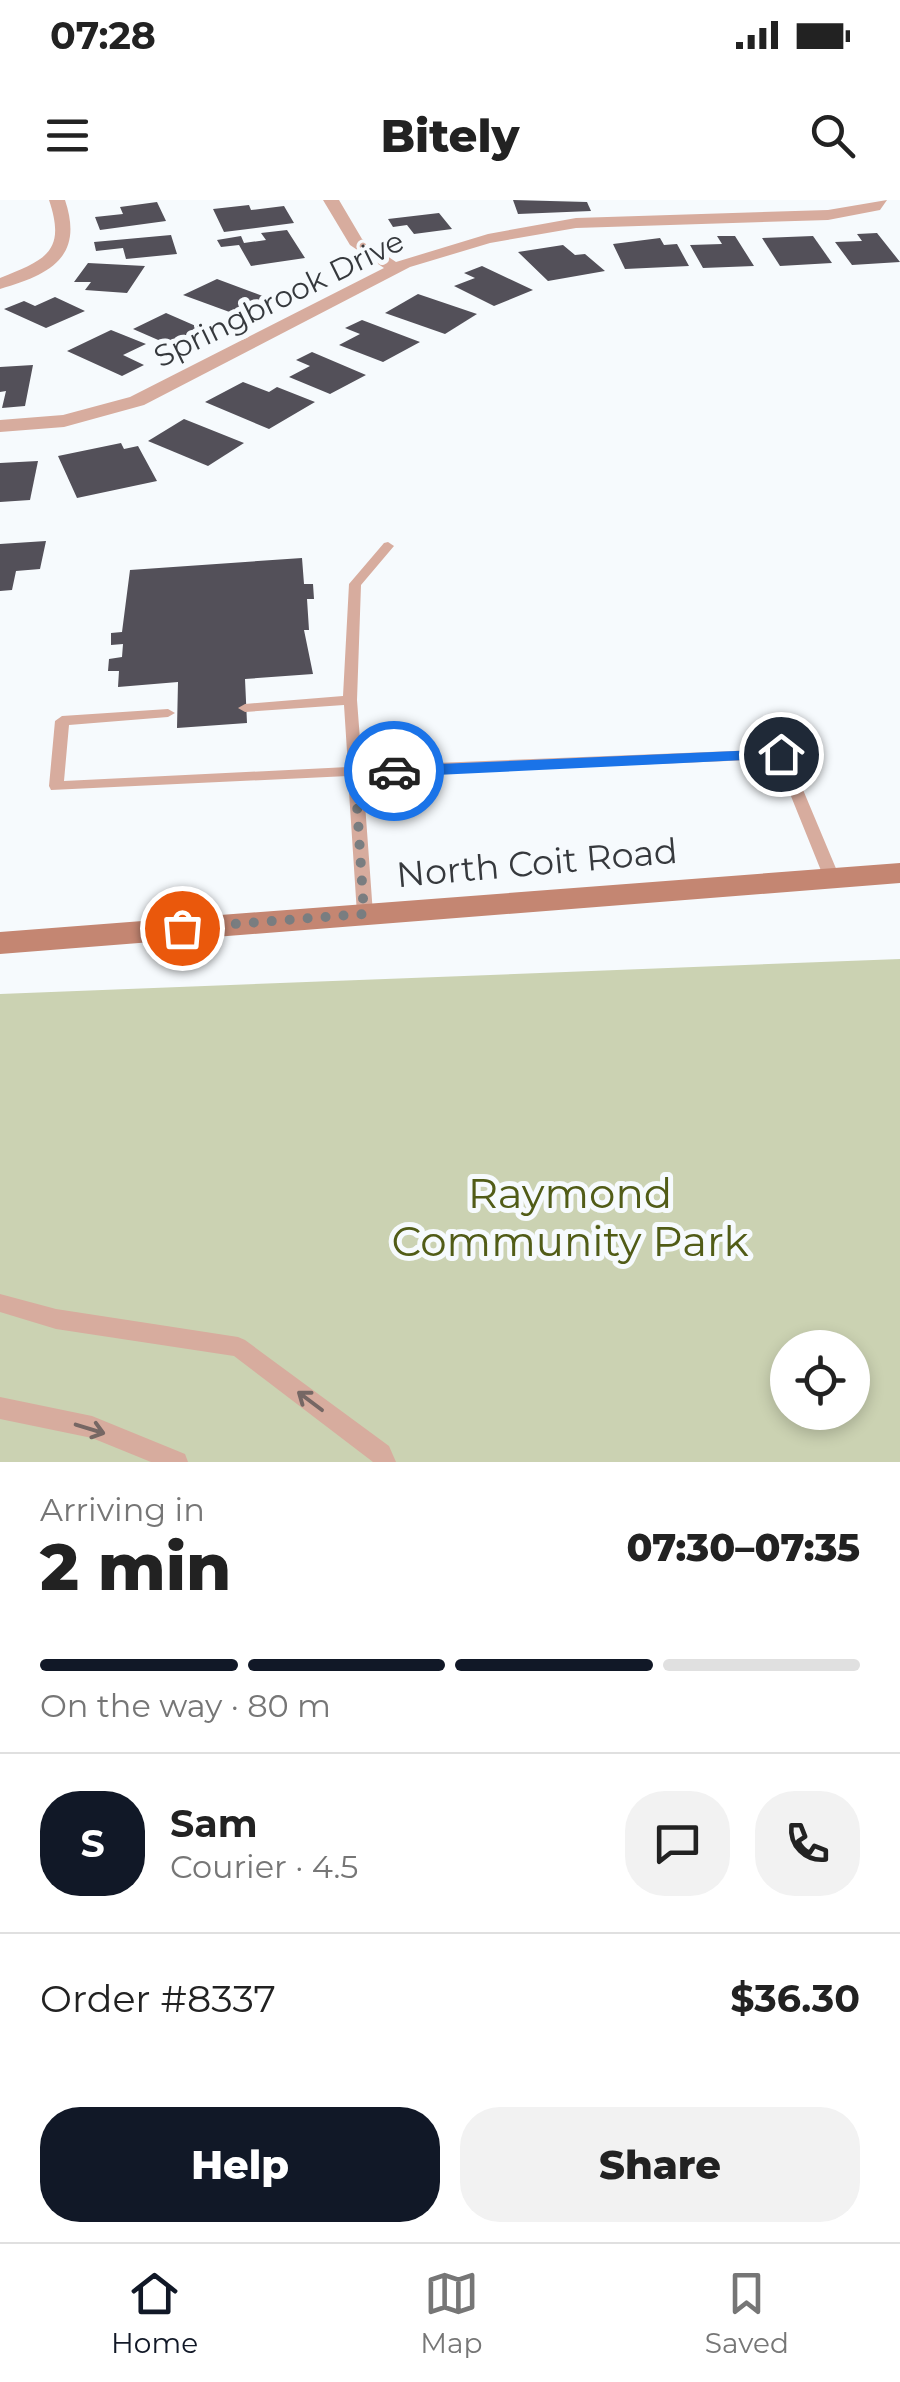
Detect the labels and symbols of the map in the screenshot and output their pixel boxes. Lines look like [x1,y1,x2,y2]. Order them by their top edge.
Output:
street label: Springbrook Drive [148,222,410,375]
pin [739,712,824,797]
courier [344,721,444,821]
street label: North Coit Road [395,829,679,896]
pin [140,886,225,971]
park label: Raymond Community Park [391,1167,749,1267]
one-way arrow [297,1390,324,1411]
one-way arrow [74,1421,106,1439]

